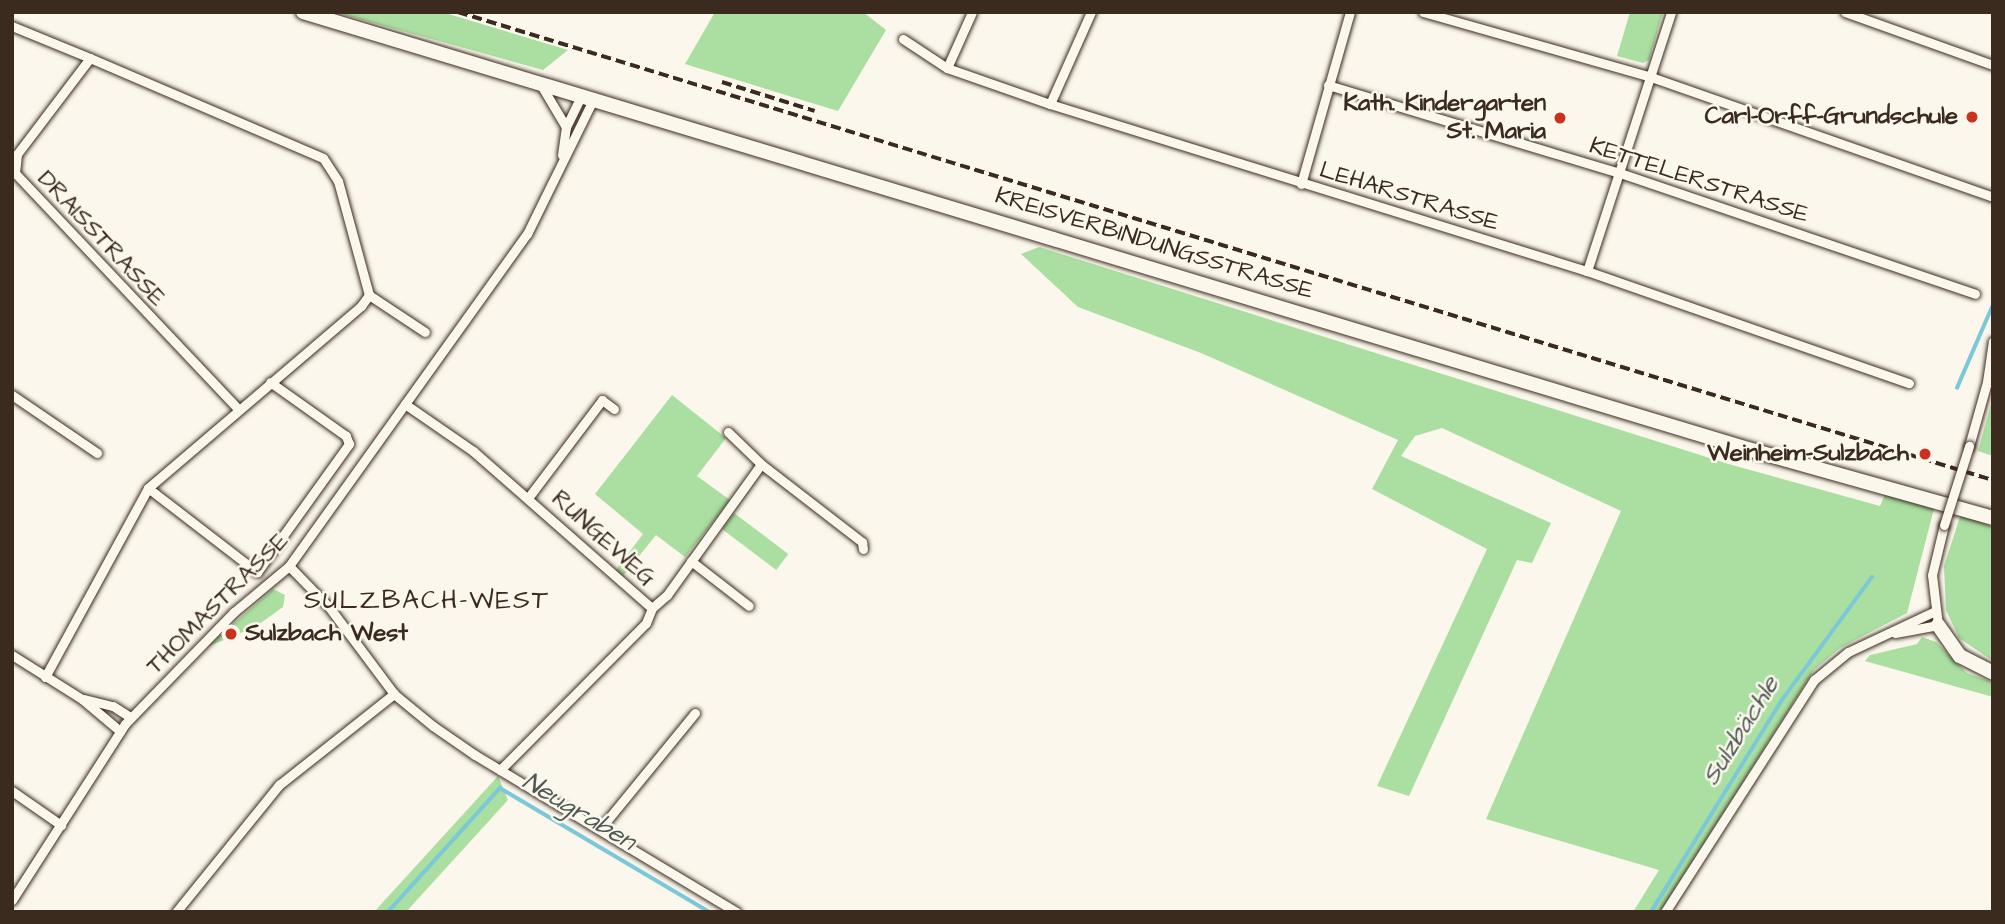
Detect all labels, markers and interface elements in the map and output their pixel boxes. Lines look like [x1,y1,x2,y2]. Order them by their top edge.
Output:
place label: Kath. Kindergarten St. Maria [1343,90,1546,146]
place label: Carl-Orff-Grundschule [1705,103,1958,131]
marker: Carl-Orff-Grundschule [1964,109,1980,125]
marker: Kath. Kindergarten St. Maria [1552,110,1568,126]
street label: KETTELERSTRASSE [1586,132,1812,230]
street label: LEHARSTRASSE [1316,156,1502,238]
street label: DRAISSTRASSE [31,165,171,313]
street label: KREISVERBINDUNGSSTRASSE [992,182,1316,306]
place label: Weinheim-Sulzbach [1707,440,1909,468]
marker: Weinheim-Sulzbach [1915,444,1935,464]
street label: RUNGEWEG [545,485,661,593]
street label: THOMASTRASSE [141,527,295,681]
district label: SULZBACH-WEST [306,585,548,617]
place label: Sulzbach West [245,620,408,648]
marker: Sulzbach West [223,626,239,642]
water label: Sulzbächle [1695,671,1787,791]
water label: Neugraben [517,766,641,858]

